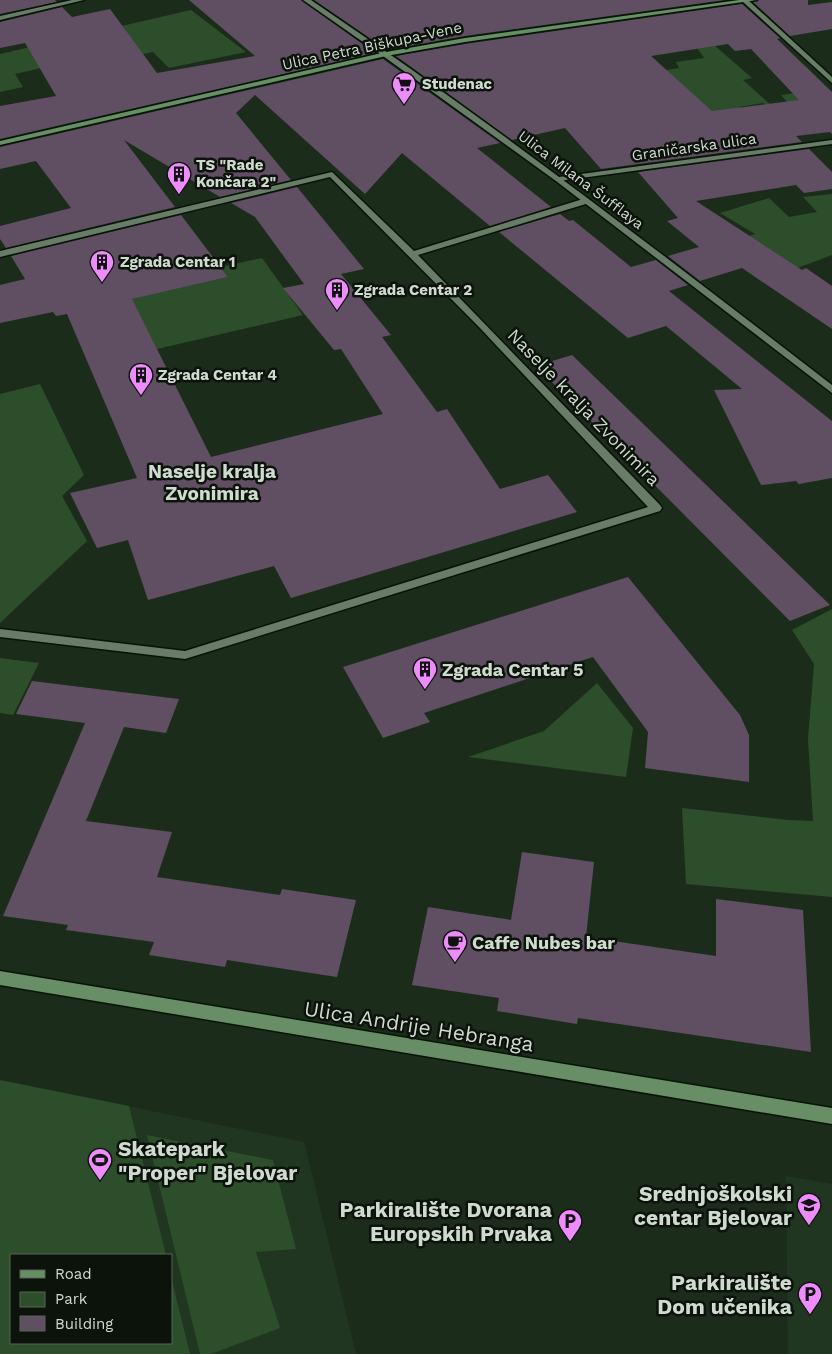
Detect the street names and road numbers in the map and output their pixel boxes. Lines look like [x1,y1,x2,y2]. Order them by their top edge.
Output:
street label: Ulica Petra Biškupa-Vene [281,18,463,74]
street label: Ulica Milana Šufflaya [515,126,648,233]
street label: Graničarska ulica [631,129,758,165]
street label: Naselje kralja Zvonimira [504,324,664,490]
street label: Ulica Andrije Hebranga [302,996,536,1057]

